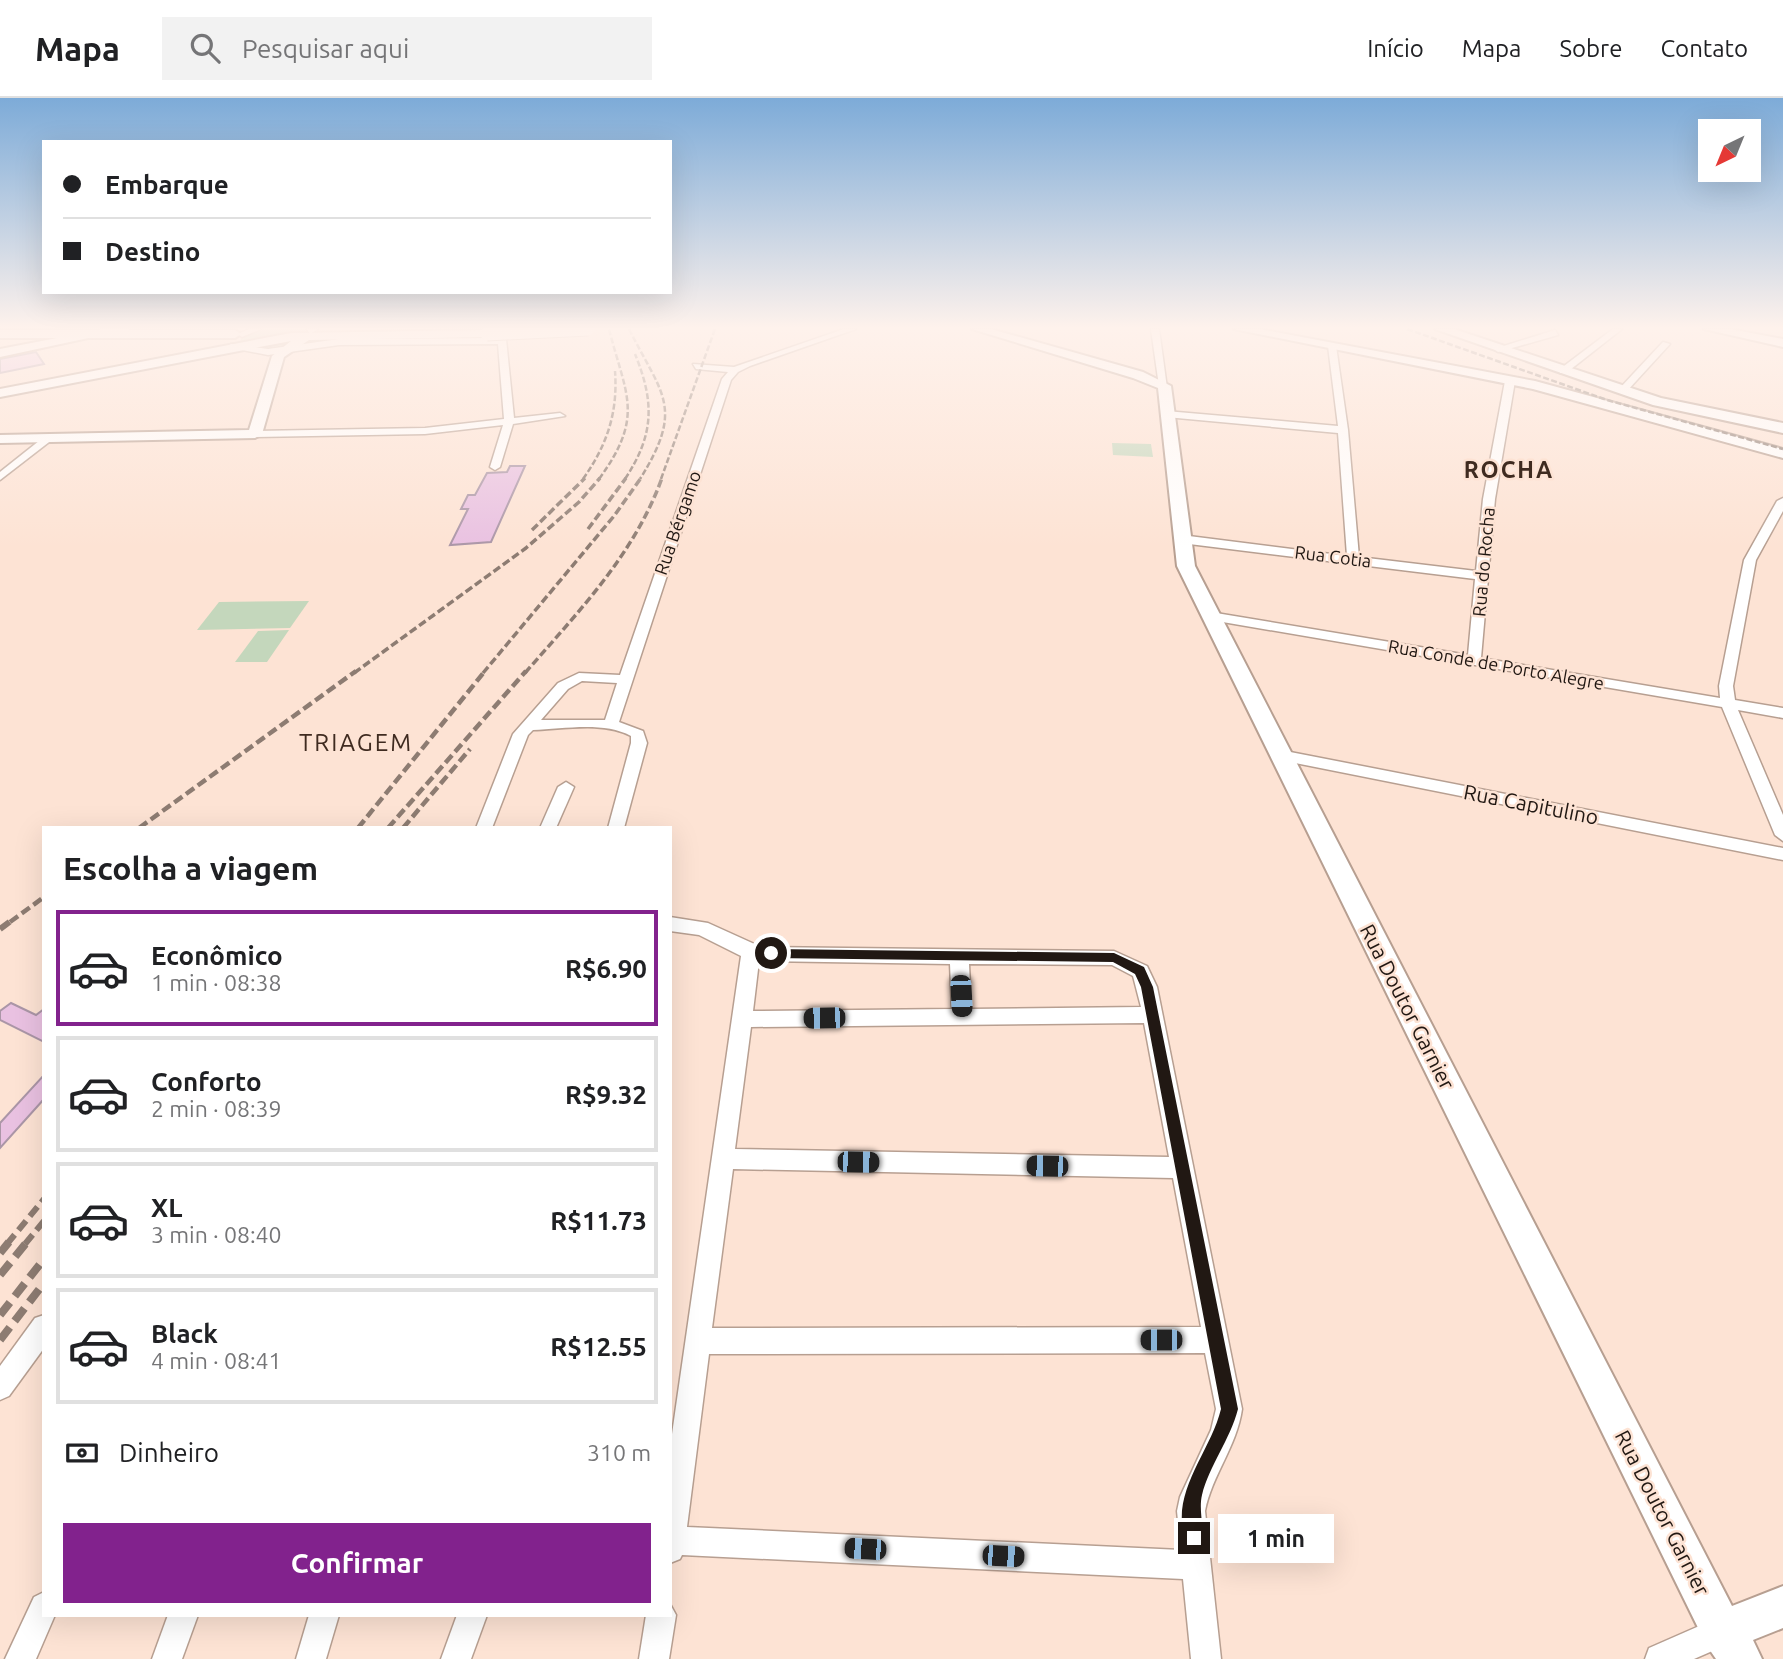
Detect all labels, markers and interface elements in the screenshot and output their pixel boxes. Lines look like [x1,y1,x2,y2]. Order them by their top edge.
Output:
search box [162,17,652,80]
icon: search [186,29,224,67]
text: Mapa [35,30,120,67]
text: Pesquisar aqui [242,34,409,63]
text: Início [1367,35,1424,62]
text: Mapa [1462,35,1521,62]
text: Sobre [1559,35,1622,62]
text: Contato [1660,35,1748,62]
north arrow [1698,119,1760,182]
map controls [1698,119,1761,182]
text: Embarque [105,170,229,199]
text: Destino [105,237,201,266]
district label: ROCHA [1464,457,1554,482]
street label: Rua Bérgamo [650,468,704,577]
street label: Rua do Rocha [1468,506,1498,617]
street label: Rua Cotia [1294,541,1373,571]
street label: Rua Conde de Porto Alegre [1387,635,1606,693]
district label: TRIAGEM [299,729,413,756]
street label: Rua Capitulino [1462,779,1601,829]
text: Escolha a viagem [63,850,318,886]
street label: Rua Doutor Garnier [1356,920,1460,1093]
icon: car [67,937,130,1000]
route start [755,937,787,969]
text: Econômico [151,941,283,970]
text: R$6.90 [565,954,647,983]
text: 1 min · 08:38 [151,970,282,995]
car [950,974,973,1018]
car [803,1007,846,1029]
icon: car [67,1063,130,1126]
text: Conforto [151,1067,262,1096]
text: R$9.32 [565,1080,647,1109]
text: 2 min · 08:39 [151,1096,282,1121]
car [837,1151,880,1173]
car [1026,1155,1069,1177]
icon: car [67,1189,130,1252]
text: XL [151,1193,182,1222]
text: R$11.73 [550,1206,647,1235]
text: 3 min · 08:40 [151,1222,282,1247]
icon: car [67,1315,130,1378]
text: Black [151,1319,218,1348]
car [1141,1330,1183,1351]
text: R$12.55 [550,1332,647,1361]
text: 4 min · 08:41 [151,1348,282,1373]
street label: Rua Doutor Garnier [1611,1426,1715,1599]
icon: cash [63,1434,101,1472]
text: Dinheiro [119,1438,219,1467]
text: 310 m [587,1440,651,1465]
callout: 1 min [1218,1514,1334,1562]
route end [1178,1522,1210,1554]
button: Confirmar [63,1523,651,1603]
text: 1 min [1247,1526,1305,1551]
car [844,1537,887,1561]
car [982,1544,1025,1568]

